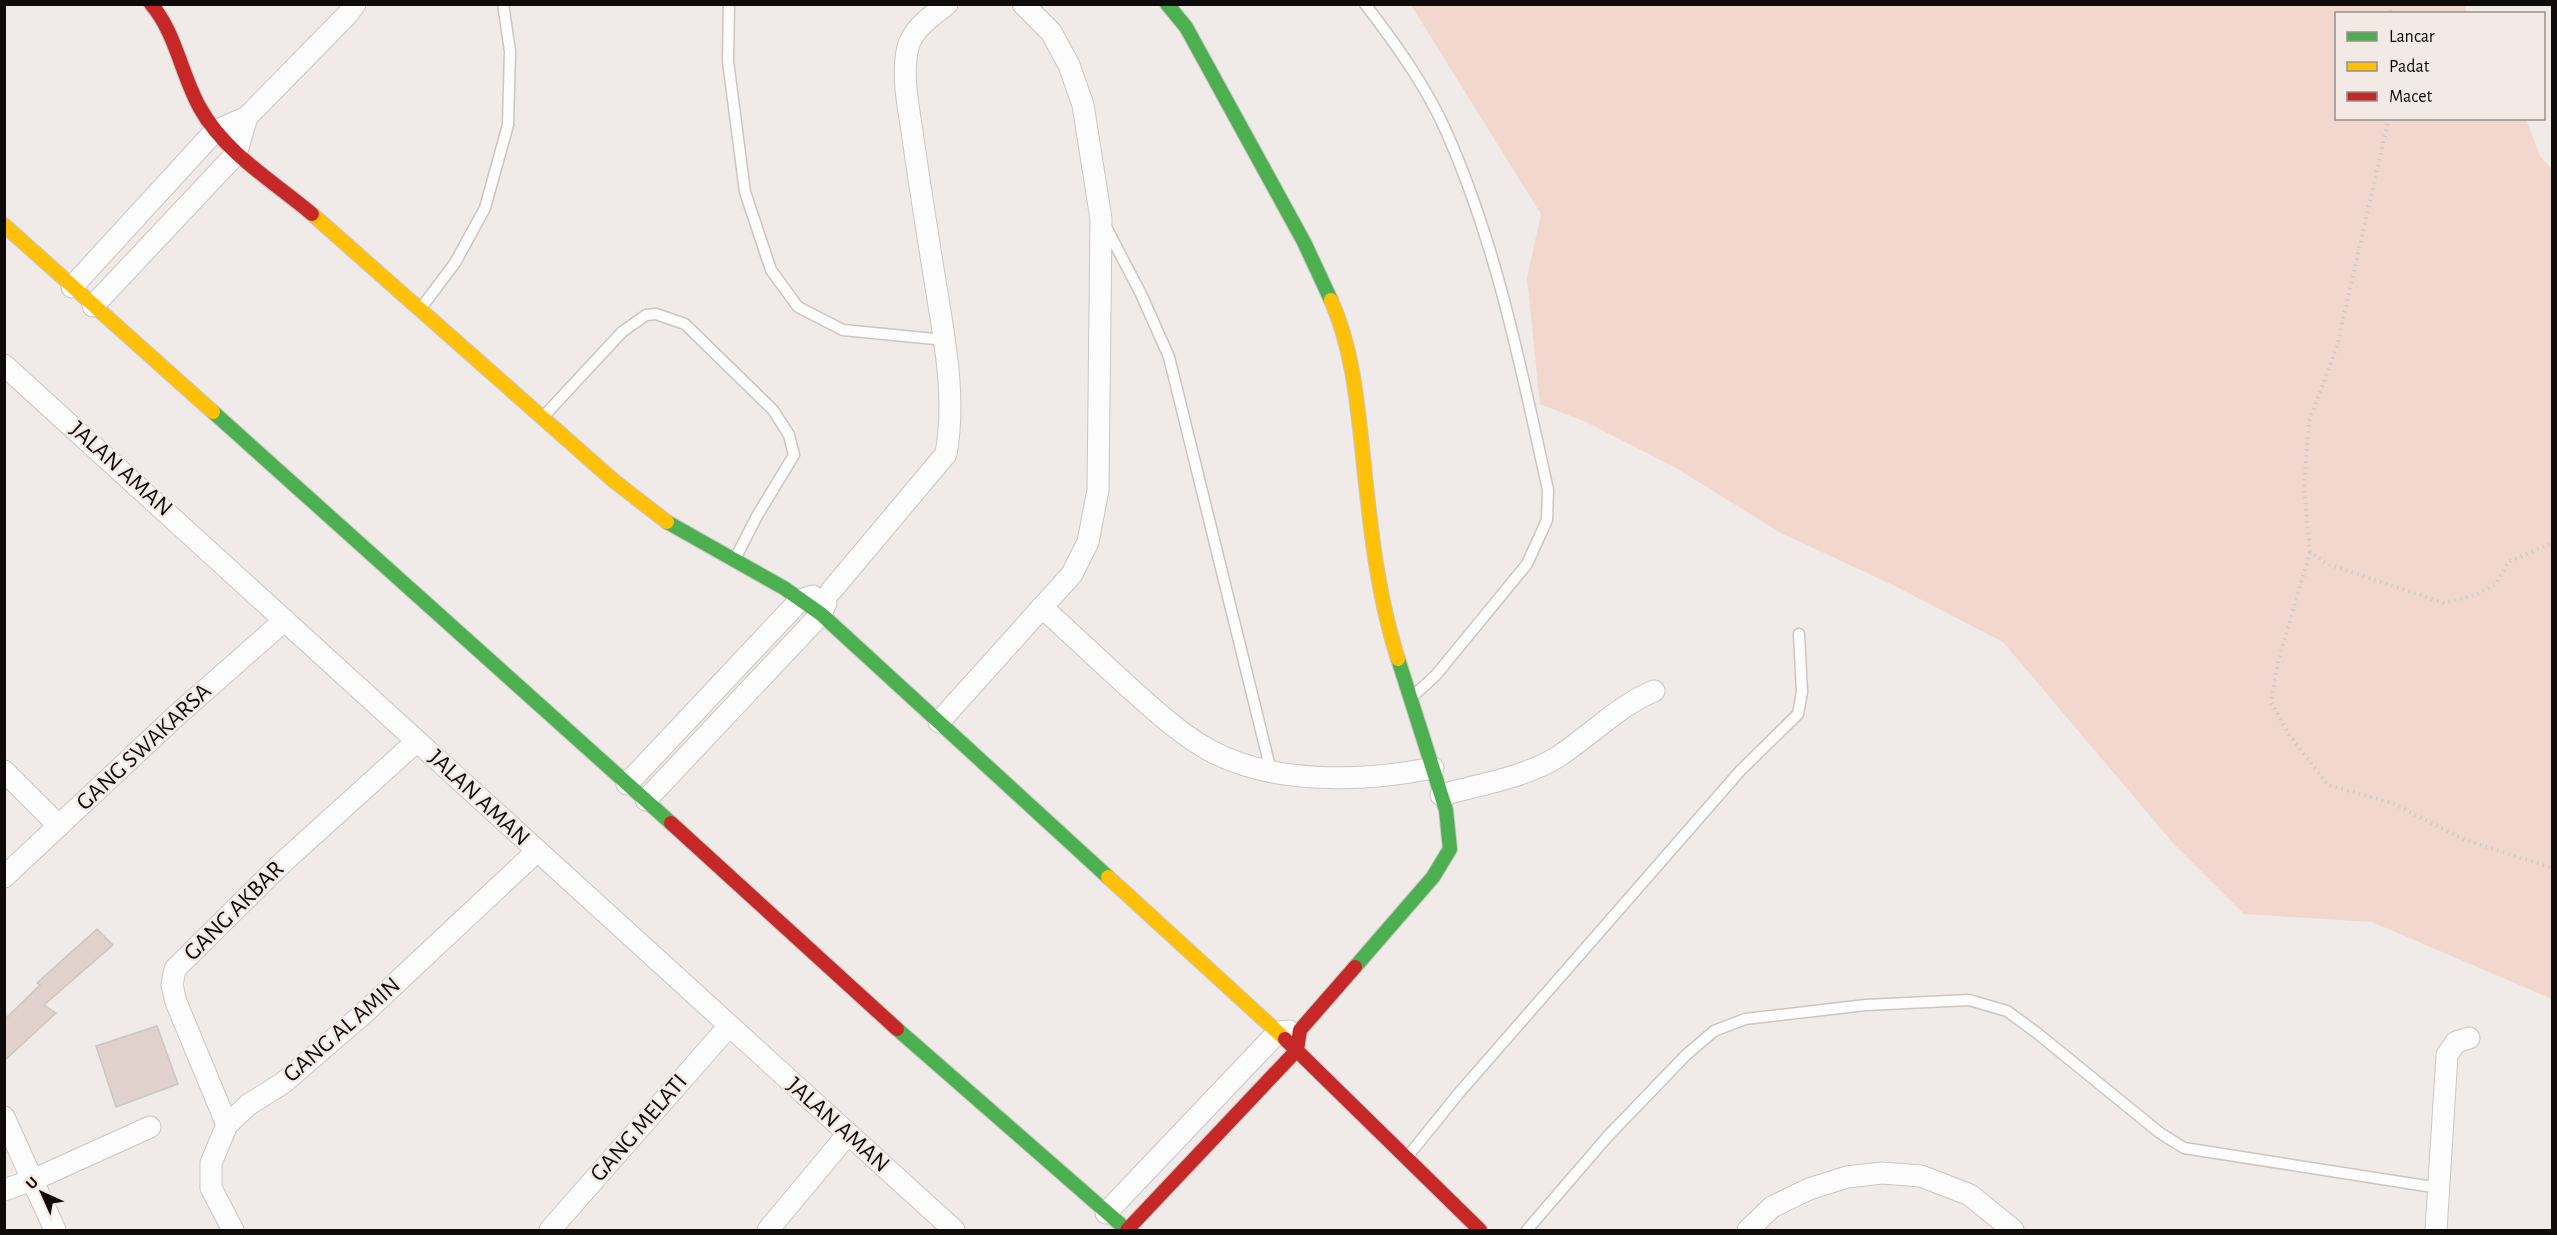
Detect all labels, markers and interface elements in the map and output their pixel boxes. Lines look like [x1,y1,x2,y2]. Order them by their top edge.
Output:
legend [2335,12,2545,120]
text: Lancar [2389,28,2435,46]
text: Padat [2389,58,2430,76]
text: Macet [2389,88,2433,106]
street label: JALAN AMAN [65,417,177,521]
street label: GANG SWAKARSA [72,679,216,815]
street label: JALAN AMAN [424,745,534,851]
street label: GANG AKBAR [180,857,288,965]
street label: GANG AL AMIN [279,973,405,1087]
street label: GANG MELATI [586,1070,692,1186]
street label: JALAN AMAN [782,1073,894,1177]
north arrow [12,1163,72,1223]
text: U [23,1174,41,1192]

